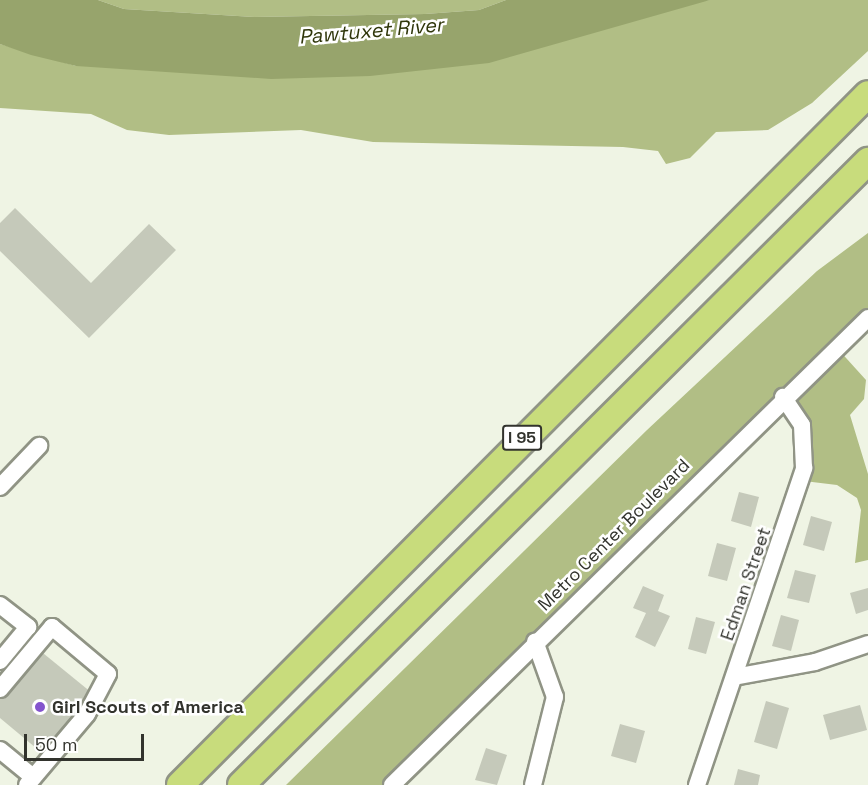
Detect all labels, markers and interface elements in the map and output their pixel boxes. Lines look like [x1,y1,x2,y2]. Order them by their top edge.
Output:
water label: Pawtuxet River [298,13,444,49]
road number: I 95 [501,425,543,451]
street label: Metro Center Boulevard [534,455,694,615]
street label: Edman Street [717,525,775,643]
place label: Girl Scouts of America [52,696,244,718]
marker: Girl Scouts of America [33,700,47,714]
scale bar [27,722,147,760]
text: 50 m [35,733,77,756]

